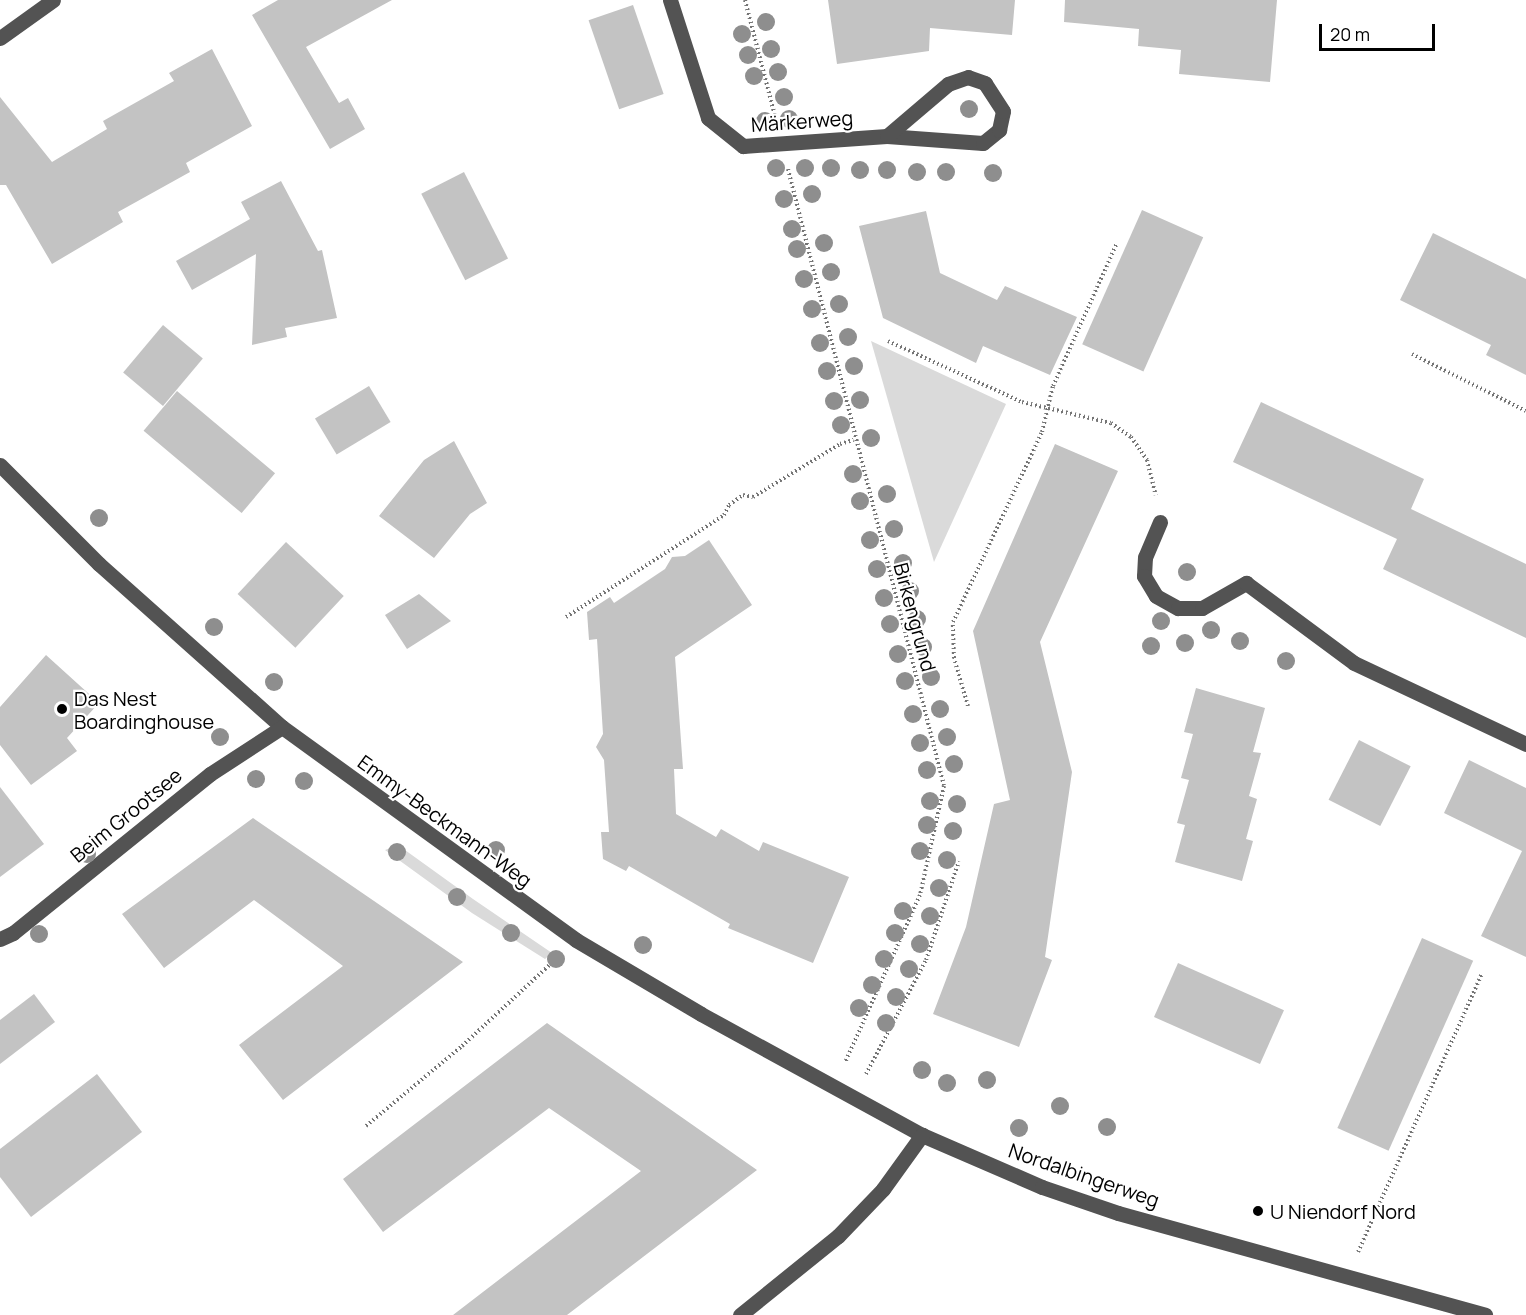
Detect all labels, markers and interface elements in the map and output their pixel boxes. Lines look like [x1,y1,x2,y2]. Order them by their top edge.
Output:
scale bar [1322,12,1438,50]
text: 20 m [1330,22,1370,46]
street label: Märkerweg [750,105,854,137]
street label: Birkengrund [889,560,941,674]
place label: Das Nest Boardinghouse [74,686,214,733]
marker: Das Nest Boardinghouse [55,702,69,716]
street label: Emmy-Beckmann-Weg [353,750,537,892]
street label: Beim Grootsee [66,763,186,867]
street label: Nordalbingerweg [1006,1138,1162,1212]
place label: U Niendorf Nord [1270,1199,1416,1223]
marker: U Niendorf Nord [1251,1204,1265,1218]

